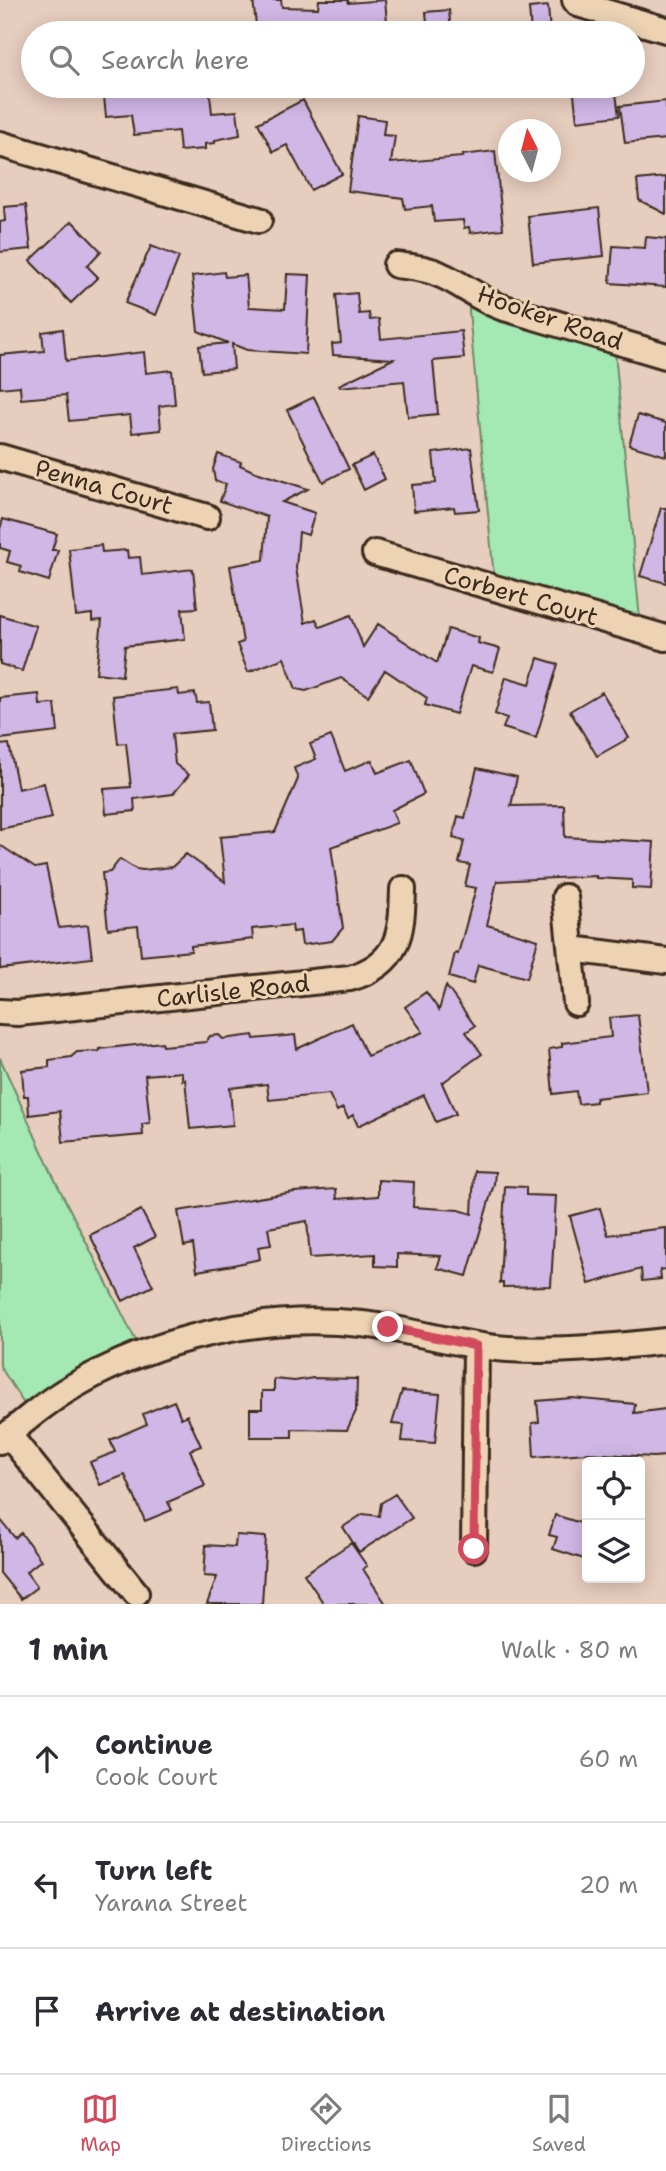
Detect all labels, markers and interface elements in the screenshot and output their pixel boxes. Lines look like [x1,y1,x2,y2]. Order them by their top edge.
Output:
search box [21,21,645,98]
icon: search [45,41,83,79]
text: Search here [101,42,250,77]
north arrow [498,119,561,182]
street label: Hooker Road [473,278,627,358]
street label: Penna Court [31,452,177,522]
street label: Corbert Court [440,559,602,633]
street label: Carlisle Road [155,967,311,1015]
route end [372,1311,403,1342]
map controls [582,1457,645,1583]
button: locate [582,1457,645,1520]
button: layers [582,1520,645,1583]
route start [458,1533,489,1564]
text: 1 min [28,1629,108,1670]
text: Walk · 80 m [501,1635,638,1665]
text: Continue [95,1727,213,1762]
icon: ahead [28,1740,66,1778]
text: 60 m [579,1744,638,1774]
text: Cook Court [95,1762,218,1792]
text: Turn left [95,1853,212,1888]
icon: left [28,1866,66,1904]
text: 20 m [579,1870,638,1900]
text: Yarana Street [95,1888,248,1918]
icon: arrive [28,1992,66,2030]
text: Arrive at destination [95,1994,385,2029]
tab: Map [80,2090,121,2157]
tab: Directions [281,2090,372,2157]
tab: Saved [532,2090,586,2157]

